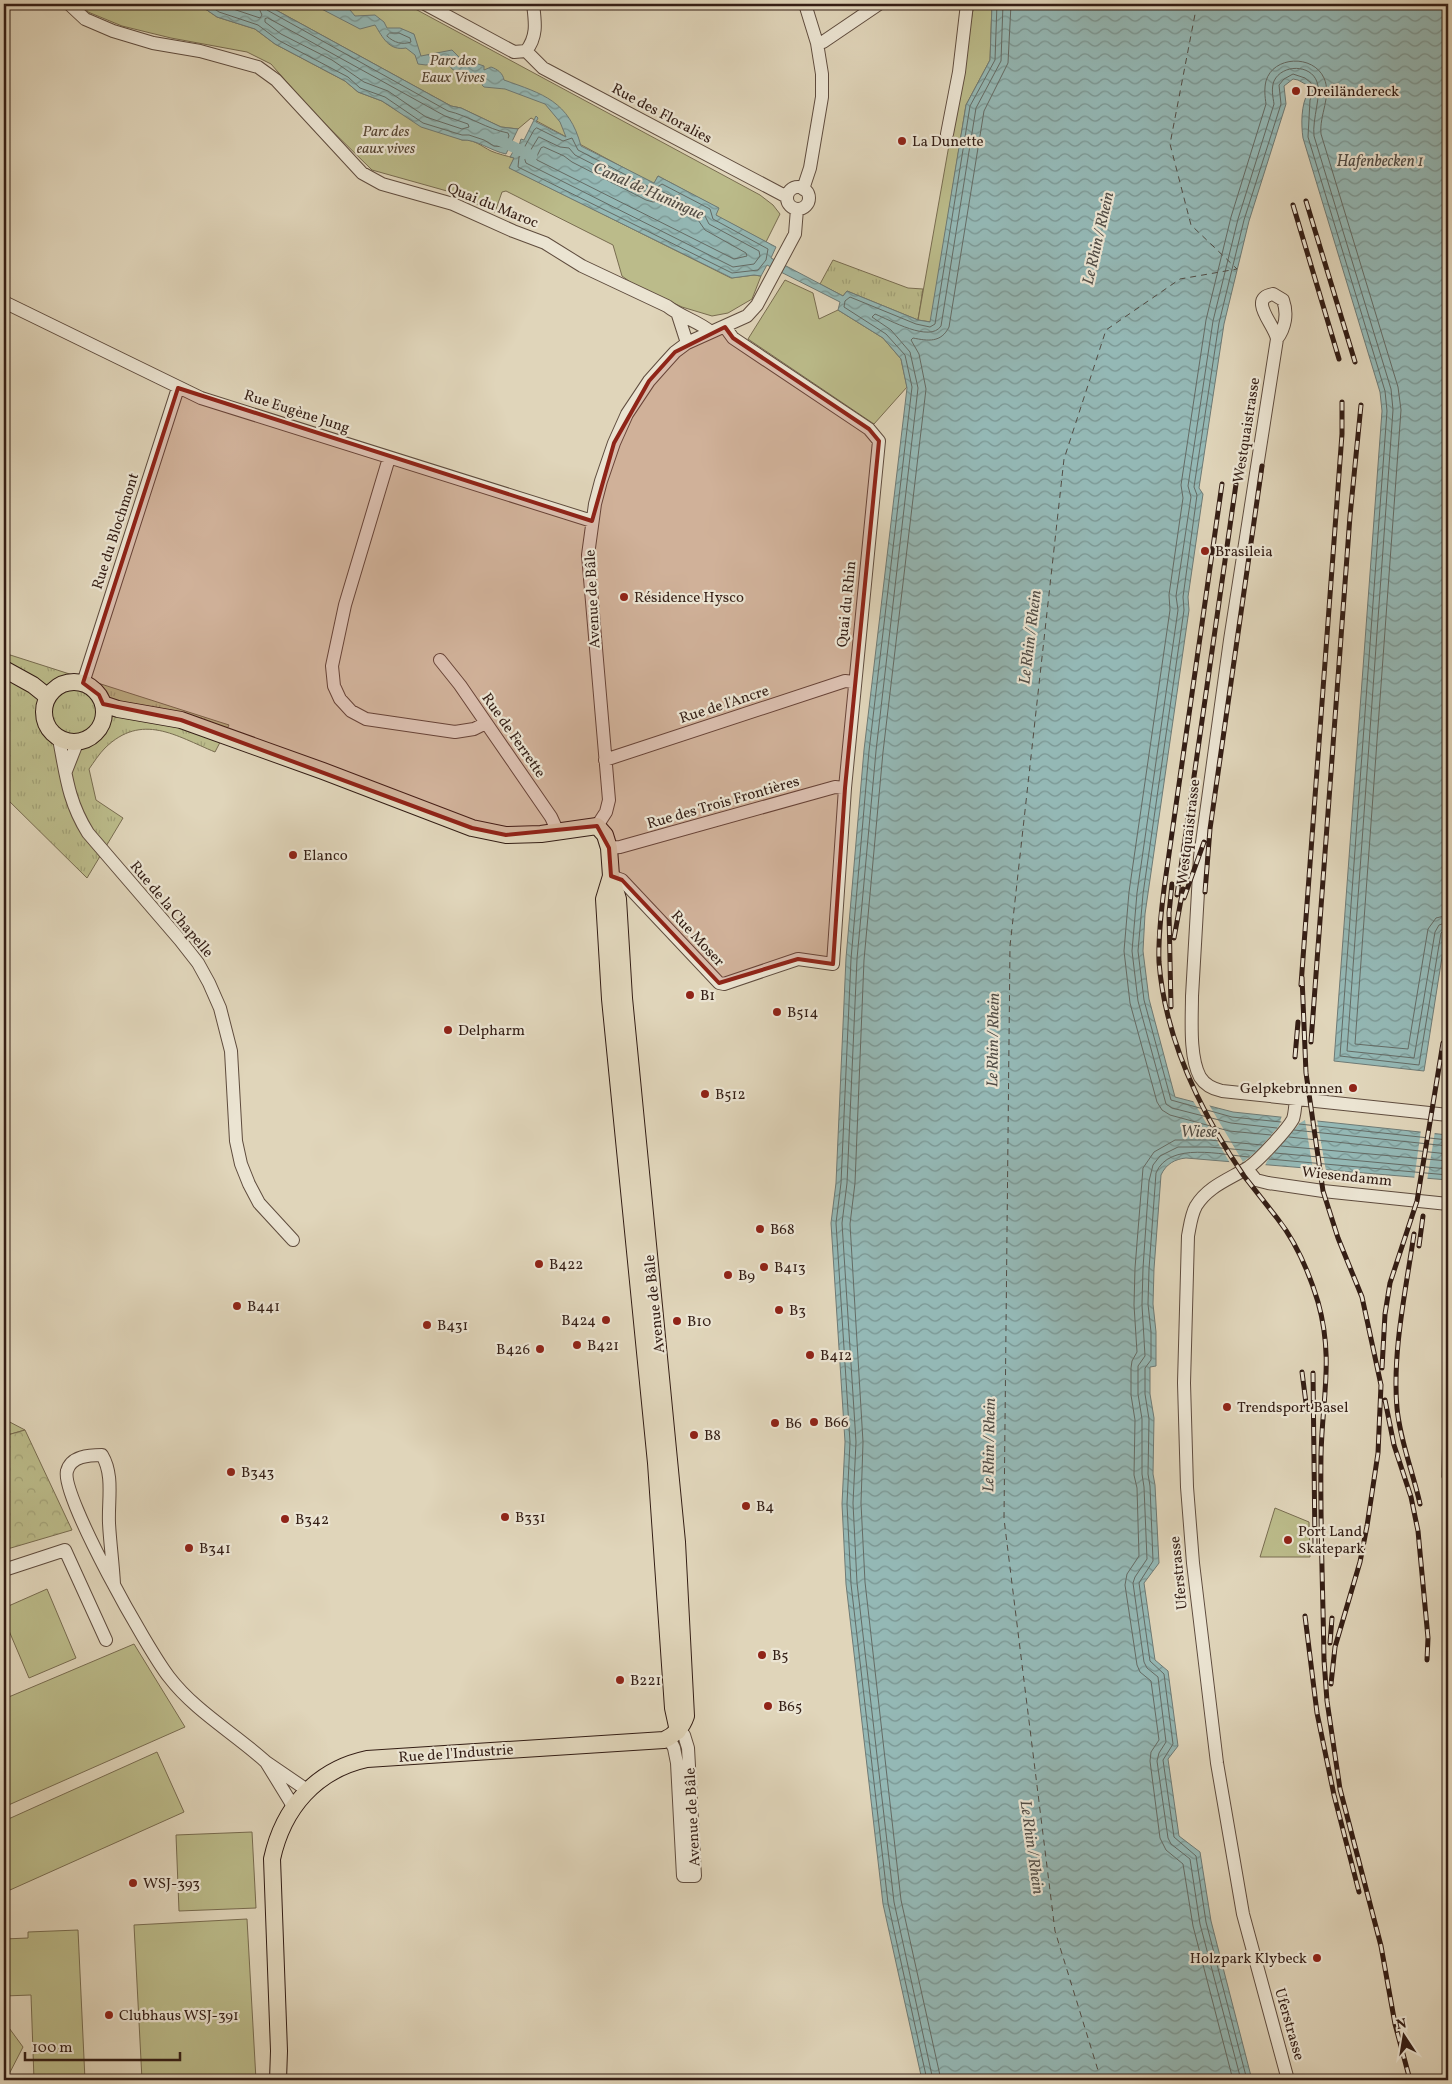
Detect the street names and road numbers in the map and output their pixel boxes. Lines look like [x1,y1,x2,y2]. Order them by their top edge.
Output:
street label: Rue des Floralies [607,79,715,150]
street label: Quai du Maroc [444,179,541,234]
street label: Westquaistrasse [1229,376,1266,484]
street label: Rue Eugène Jung [241,385,352,440]
street label: Rue du Blochmont [88,471,145,592]
street label: Avenue de Bâle [580,549,607,649]
street label: Quai du Rhin [833,560,862,649]
street label: Rue de l'Ancre [677,681,772,730]
street label: Rue de Ferrette [476,689,550,783]
street label: Rue des Trois Frontières [645,772,802,835]
street label: Westquaistrasse [1173,778,1206,886]
street label: Rue de la Chapelle [124,857,218,963]
street label: Rue Moser [665,906,729,972]
street label: Wiesendamm [1300,1162,1393,1193]
street label: Avenue de Bâle [640,1253,671,1354]
street label: Uferstrasse [1165,1535,1194,1611]
street label: Rue de l'Industrie [398,1740,514,1769]
street label: Avenue de Bâle [680,1767,707,1867]
street label: Uferstrasse [1268,1986,1309,2063]

